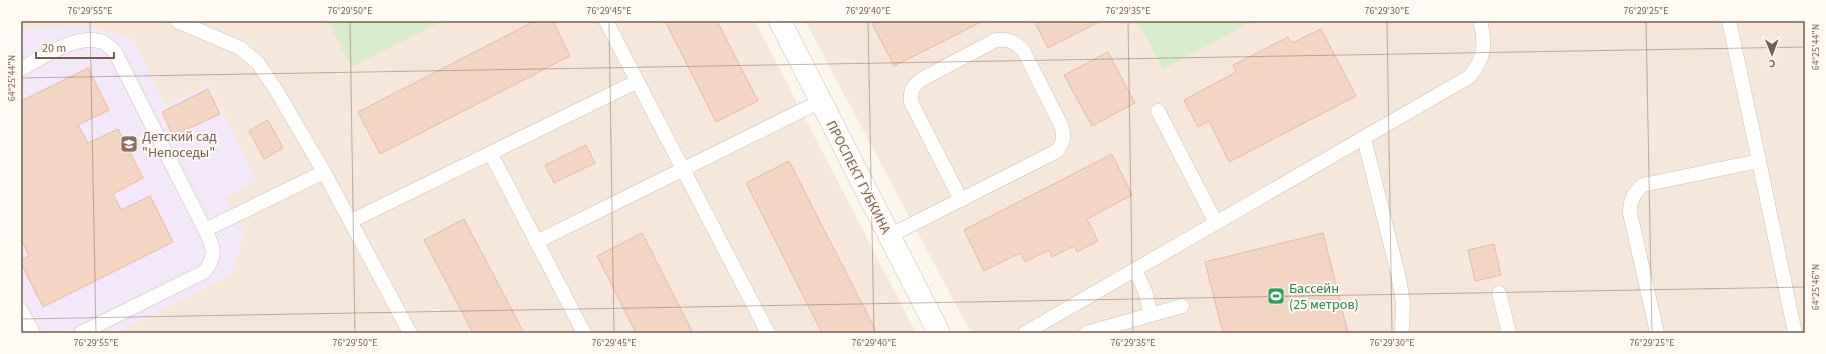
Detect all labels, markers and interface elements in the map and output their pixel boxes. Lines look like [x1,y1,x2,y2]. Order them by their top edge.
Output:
text: 76°29'55"E [67,4,113,18]
text: 76°29'50"E [327,4,373,18]
text: 76°29'45"E [586,4,632,18]
text: 76°29'40"E [845,4,891,18]
text: 76°29'35"E [1105,4,1151,18]
text: 76°29'30"E [1364,4,1410,18]
text: 76°29'25"E [1623,4,1669,18]
text: 64°25'44"N [1809,24,1823,70]
scale bar [36,34,114,60]
north arrow [1752,34,1792,74]
text: 20 m [42,40,66,57]
text: 64°25'44"N [5,55,19,101]
text: С [1768,56,1775,71]
street label: ПРОСПЕКТ ГУБКИНА [821,117,896,238]
place label: Детский сад "Непоседы" [142,127,217,163]
school or university icon: Детский сад "Непоседы" [119,134,139,154]
text: 64°25'46"N [1809,264,1823,310]
place label: Бассейн (25 метров) [1289,279,1359,315]
sports icon: Бассейн (25 метров) [1266,286,1286,306]
text: 76°29'55"E [73,336,119,350]
text: 76°29'50"E [332,336,378,350]
text: 76°29'45"E [591,336,637,350]
text: 76°29'40"E [851,336,897,350]
text: 76°29'35"E [1110,336,1156,350]
text: 76°29'30"E [1369,336,1415,350]
text: 76°29'25"E [1629,336,1675,350]

